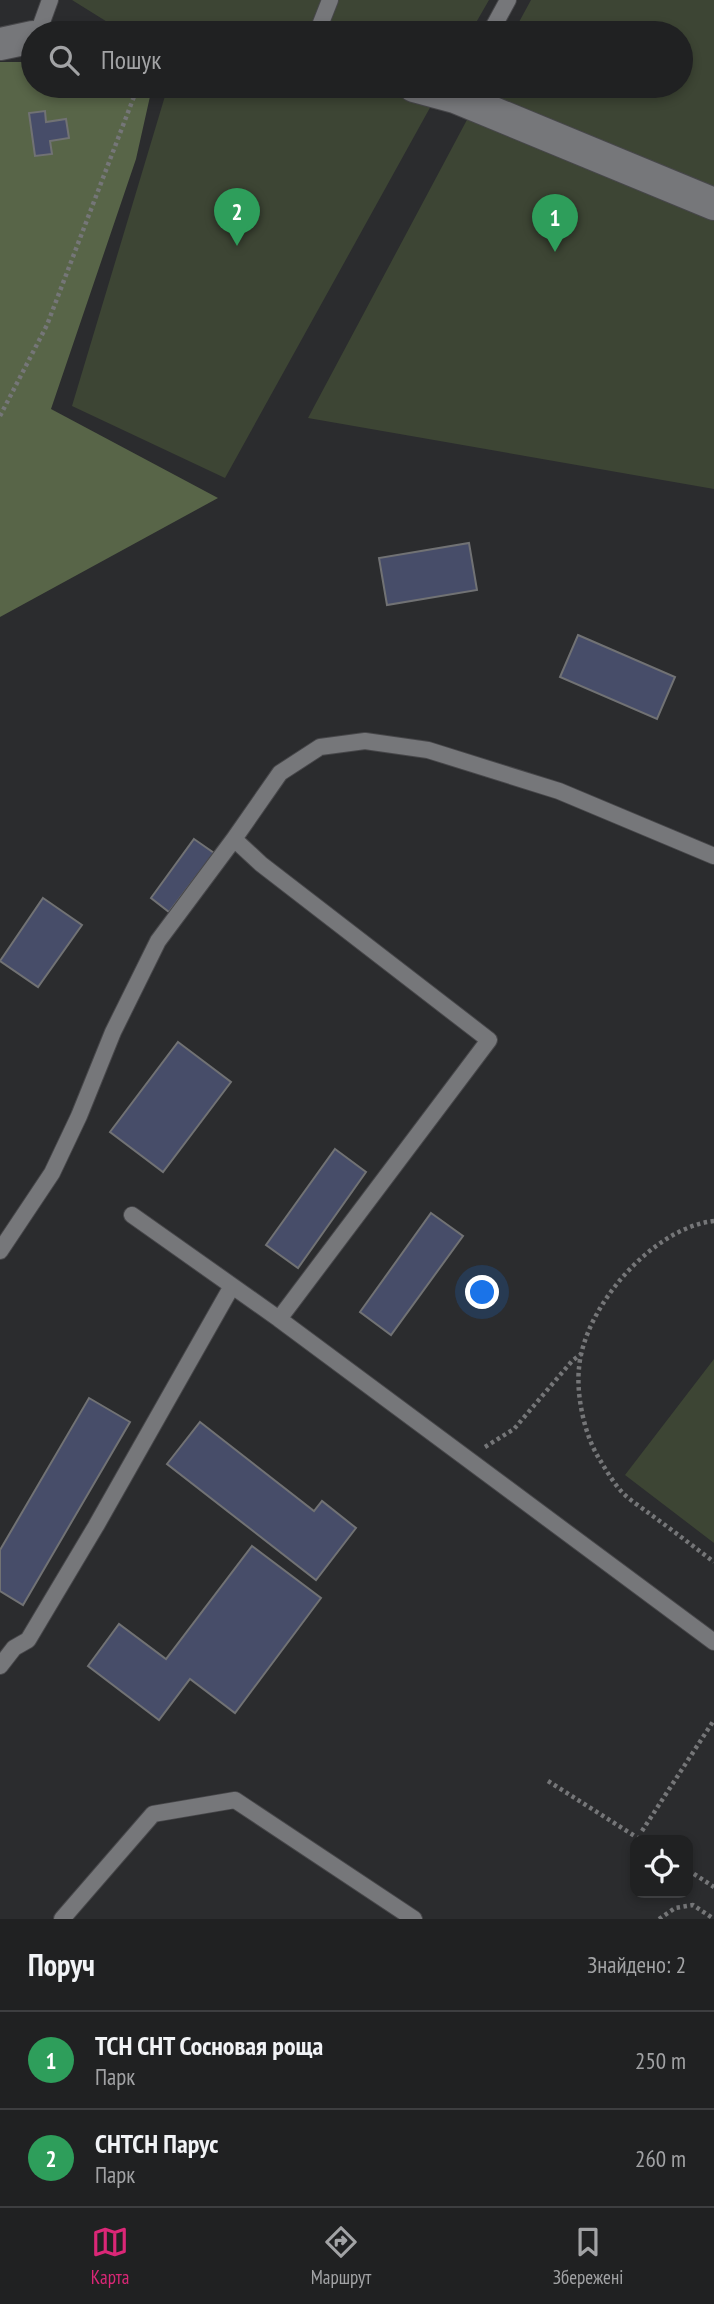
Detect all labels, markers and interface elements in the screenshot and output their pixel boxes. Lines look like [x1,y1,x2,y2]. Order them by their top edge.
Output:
search box [21,21,693,98]
icon: search [45,41,83,79]
text: Пошук [101,43,161,76]
pin: 2 [214,188,260,246]
pin: 1 [532,194,578,252]
your location [465,1275,499,1309]
map controls [630,1835,693,1898]
button: locate [630,1835,693,1898]
text: Поруч [28,1945,95,1984]
text: Знайдено: 2 [587,1950,686,1979]
text: ТСН СНТ Сосновая роща [95,2029,323,2062]
text: 1 [46,2046,57,2075]
text: 250 m [635,2046,686,2075]
text: Парк [95,2062,135,2091]
text: СНТСН Парус [95,2127,218,2160]
text: 2 [46,2144,57,2173]
text: 260 m [635,2144,686,2173]
text: Парк [95,2160,135,2189]
tab: Карта [91,2223,129,2289]
tab: Маршрут [311,2223,371,2289]
tab: Збережені [553,2223,623,2289]

